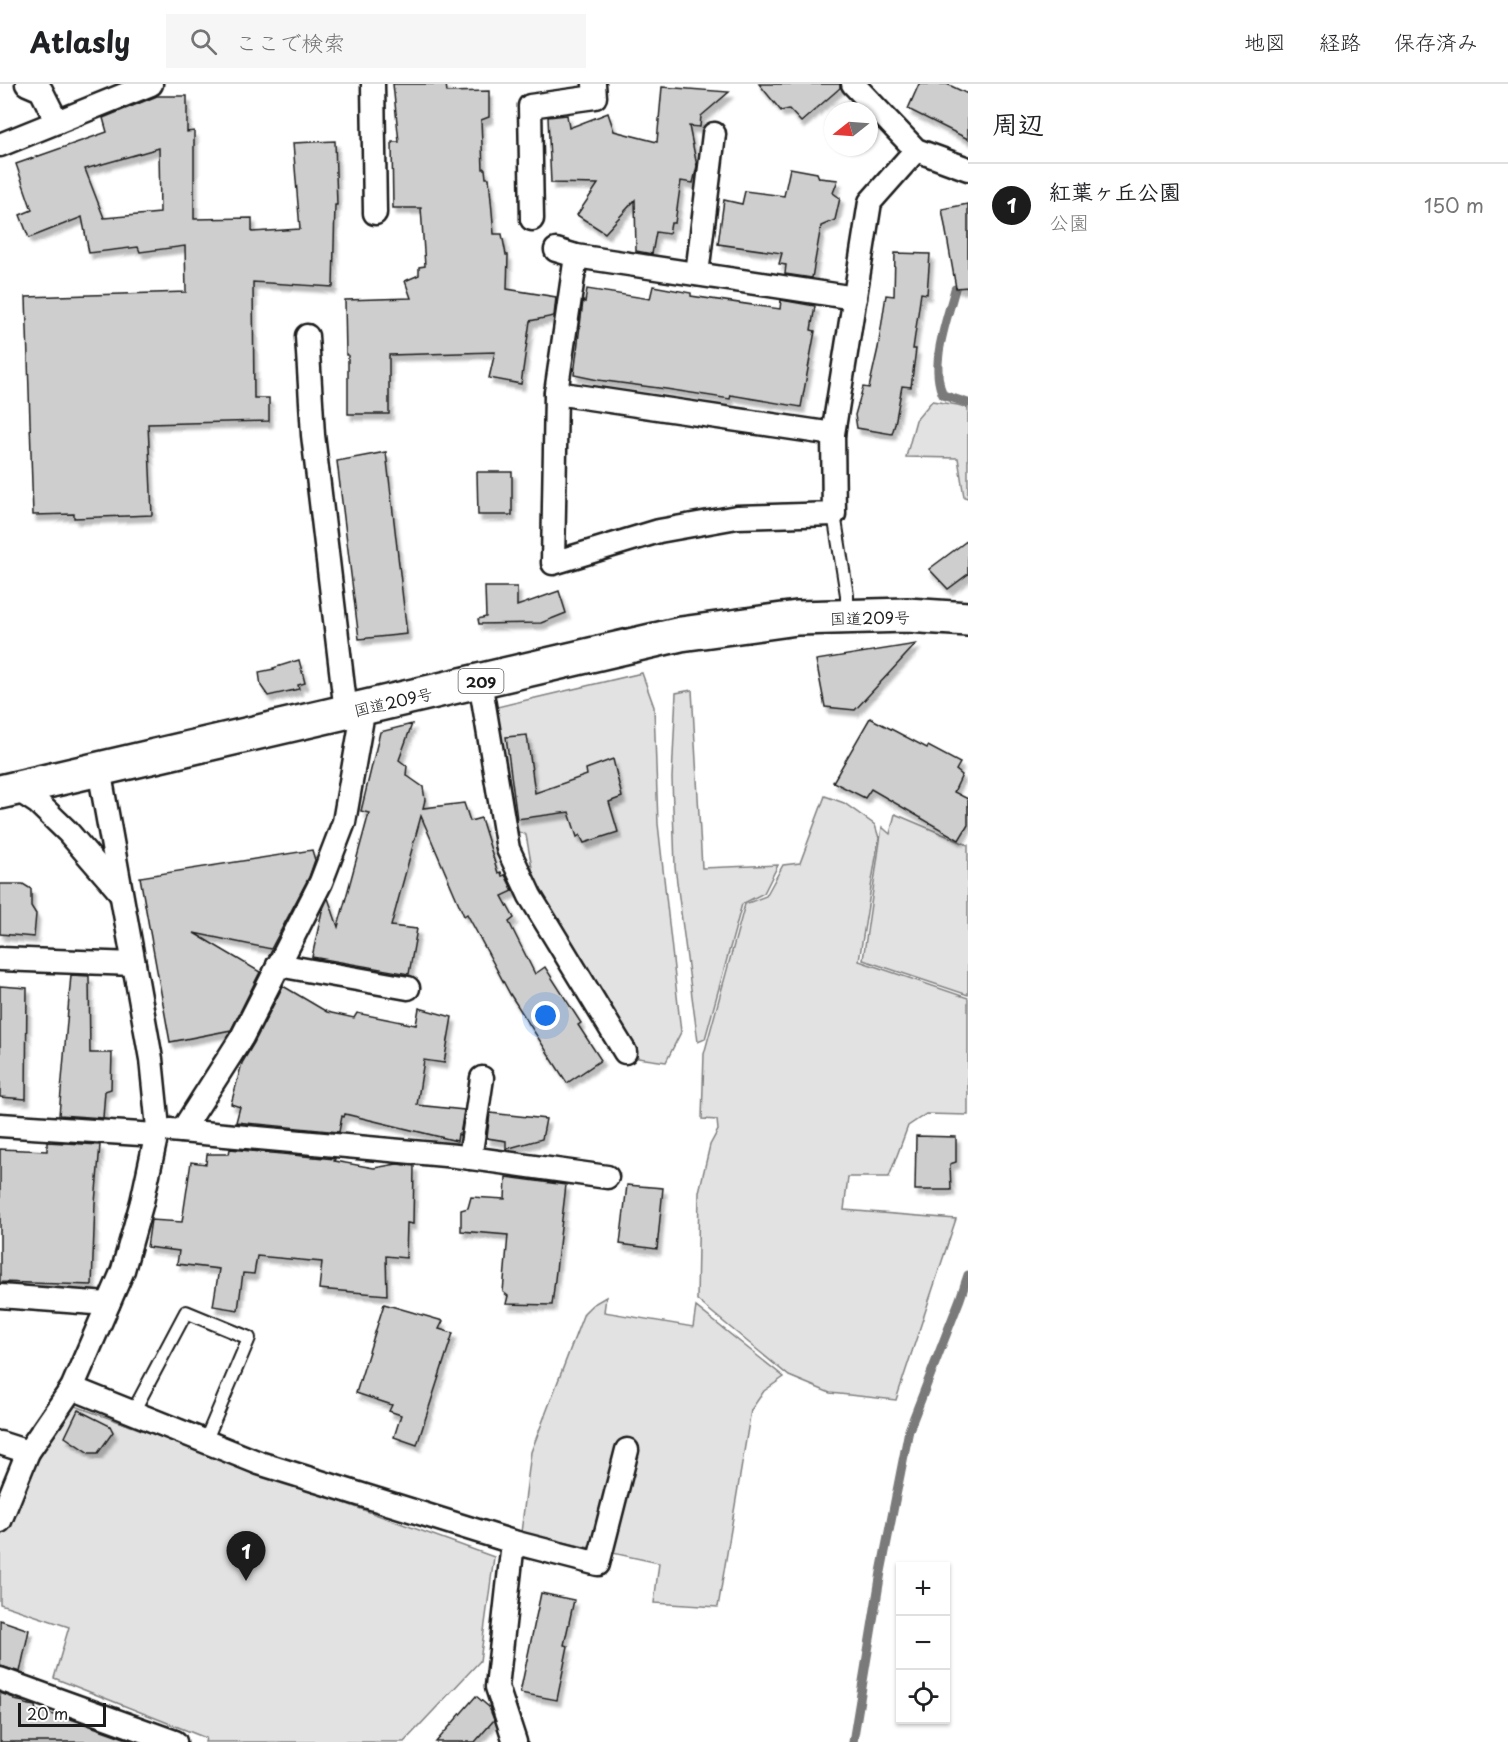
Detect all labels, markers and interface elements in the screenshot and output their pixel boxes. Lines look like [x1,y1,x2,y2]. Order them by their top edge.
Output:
search box [166,14,586,68]
text: Atlasly [30,20,130,63]
icon: search [187,25,220,58]
text: ここで検索 [235,25,345,58]
text: 地図 [1244,25,1286,57]
text: 経路 [1319,25,1361,57]
text: 保存済み [1394,25,1478,57]
north arrow [824,102,878,156]
text: 周辺 [992,104,1044,143]
text: 紅葉ヶ丘公園 [1049,174,1181,207]
text: 1 [1007,190,1016,220]
text: 150 m [1424,190,1484,220]
text: 公園 [1049,207,1089,237]
street label: 国道209号 [830,604,910,630]
road number: 209 [458,669,504,693]
street label: 国道209号 [351,680,435,722]
your location [531,1001,560,1030]
pin: 1 [226,1532,266,1581]
map controls [896,1562,950,1724]
button: + [896,1562,950,1616]
button: − [896,1616,950,1670]
button: locate [896,1670,950,1724]
scale bar [18,1700,106,1728]
text: 20 m [27,1701,68,1725]

